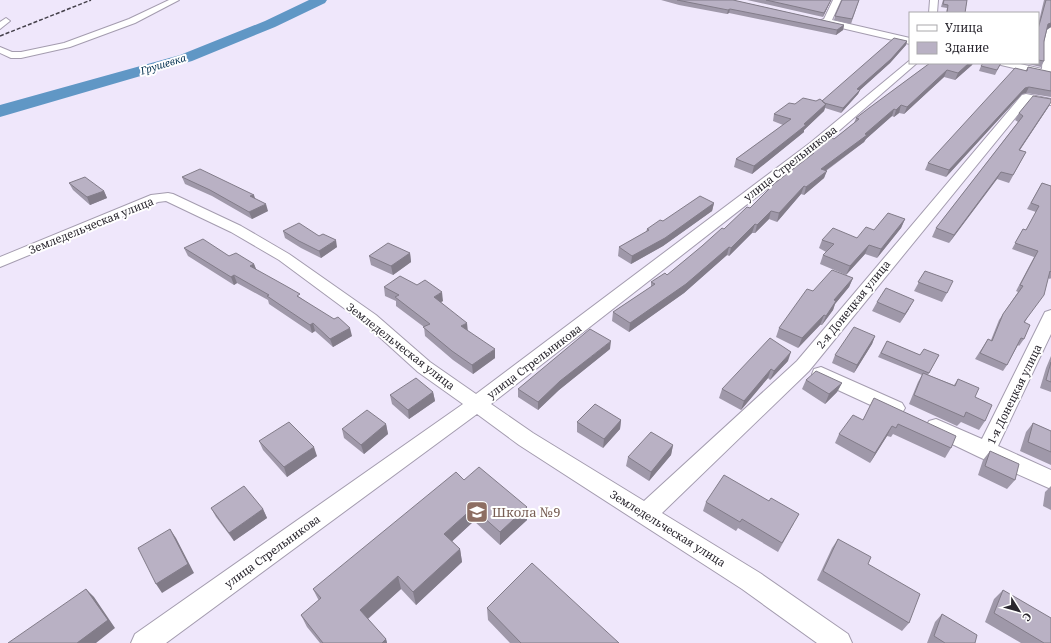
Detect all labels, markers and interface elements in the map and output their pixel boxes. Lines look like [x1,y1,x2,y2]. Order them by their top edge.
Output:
legend [909,12,1039,64]
text: Улица [945,19,983,36]
text: Здание [945,39,989,56]
water label: Грушевка [138,50,188,78]
street label: улица Стрельникова [740,122,840,204]
street label: Земледельческая улица [26,193,156,257]
street label: 2-я Донецкая улица [813,257,893,351]
street label: Земледельческая улица [344,299,458,393]
street label: улица Стрельникова [484,320,584,402]
street label: 1-я Донецкая улица [983,341,1045,447]
street label: Земледельческая улица [607,486,729,570]
school or university icon: Школа №9 [464,499,490,525]
place label: Школа №9 [492,503,561,521]
street label: улица Стрельникова [221,511,323,591]
north arrow [999,591,1039,631]
text: С [1019,610,1036,625]

